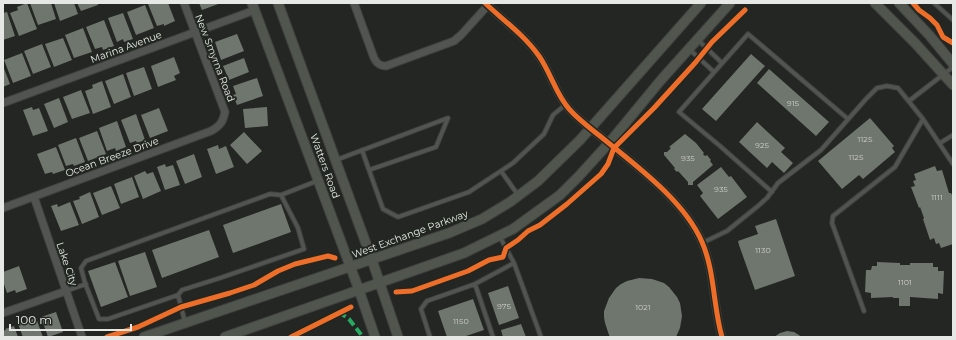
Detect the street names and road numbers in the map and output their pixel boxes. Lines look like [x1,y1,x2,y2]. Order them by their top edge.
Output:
street label: New Smyrna Road [192,12,238,104]
street label: Marina Avenue [88,28,164,66]
street label: Watters Road [307,132,343,200]
street label: Ocean Breeze Drive [64,134,160,180]
street label: West Exchange Parkway [350,207,470,261]
street label: Lake City [54,241,81,288]

